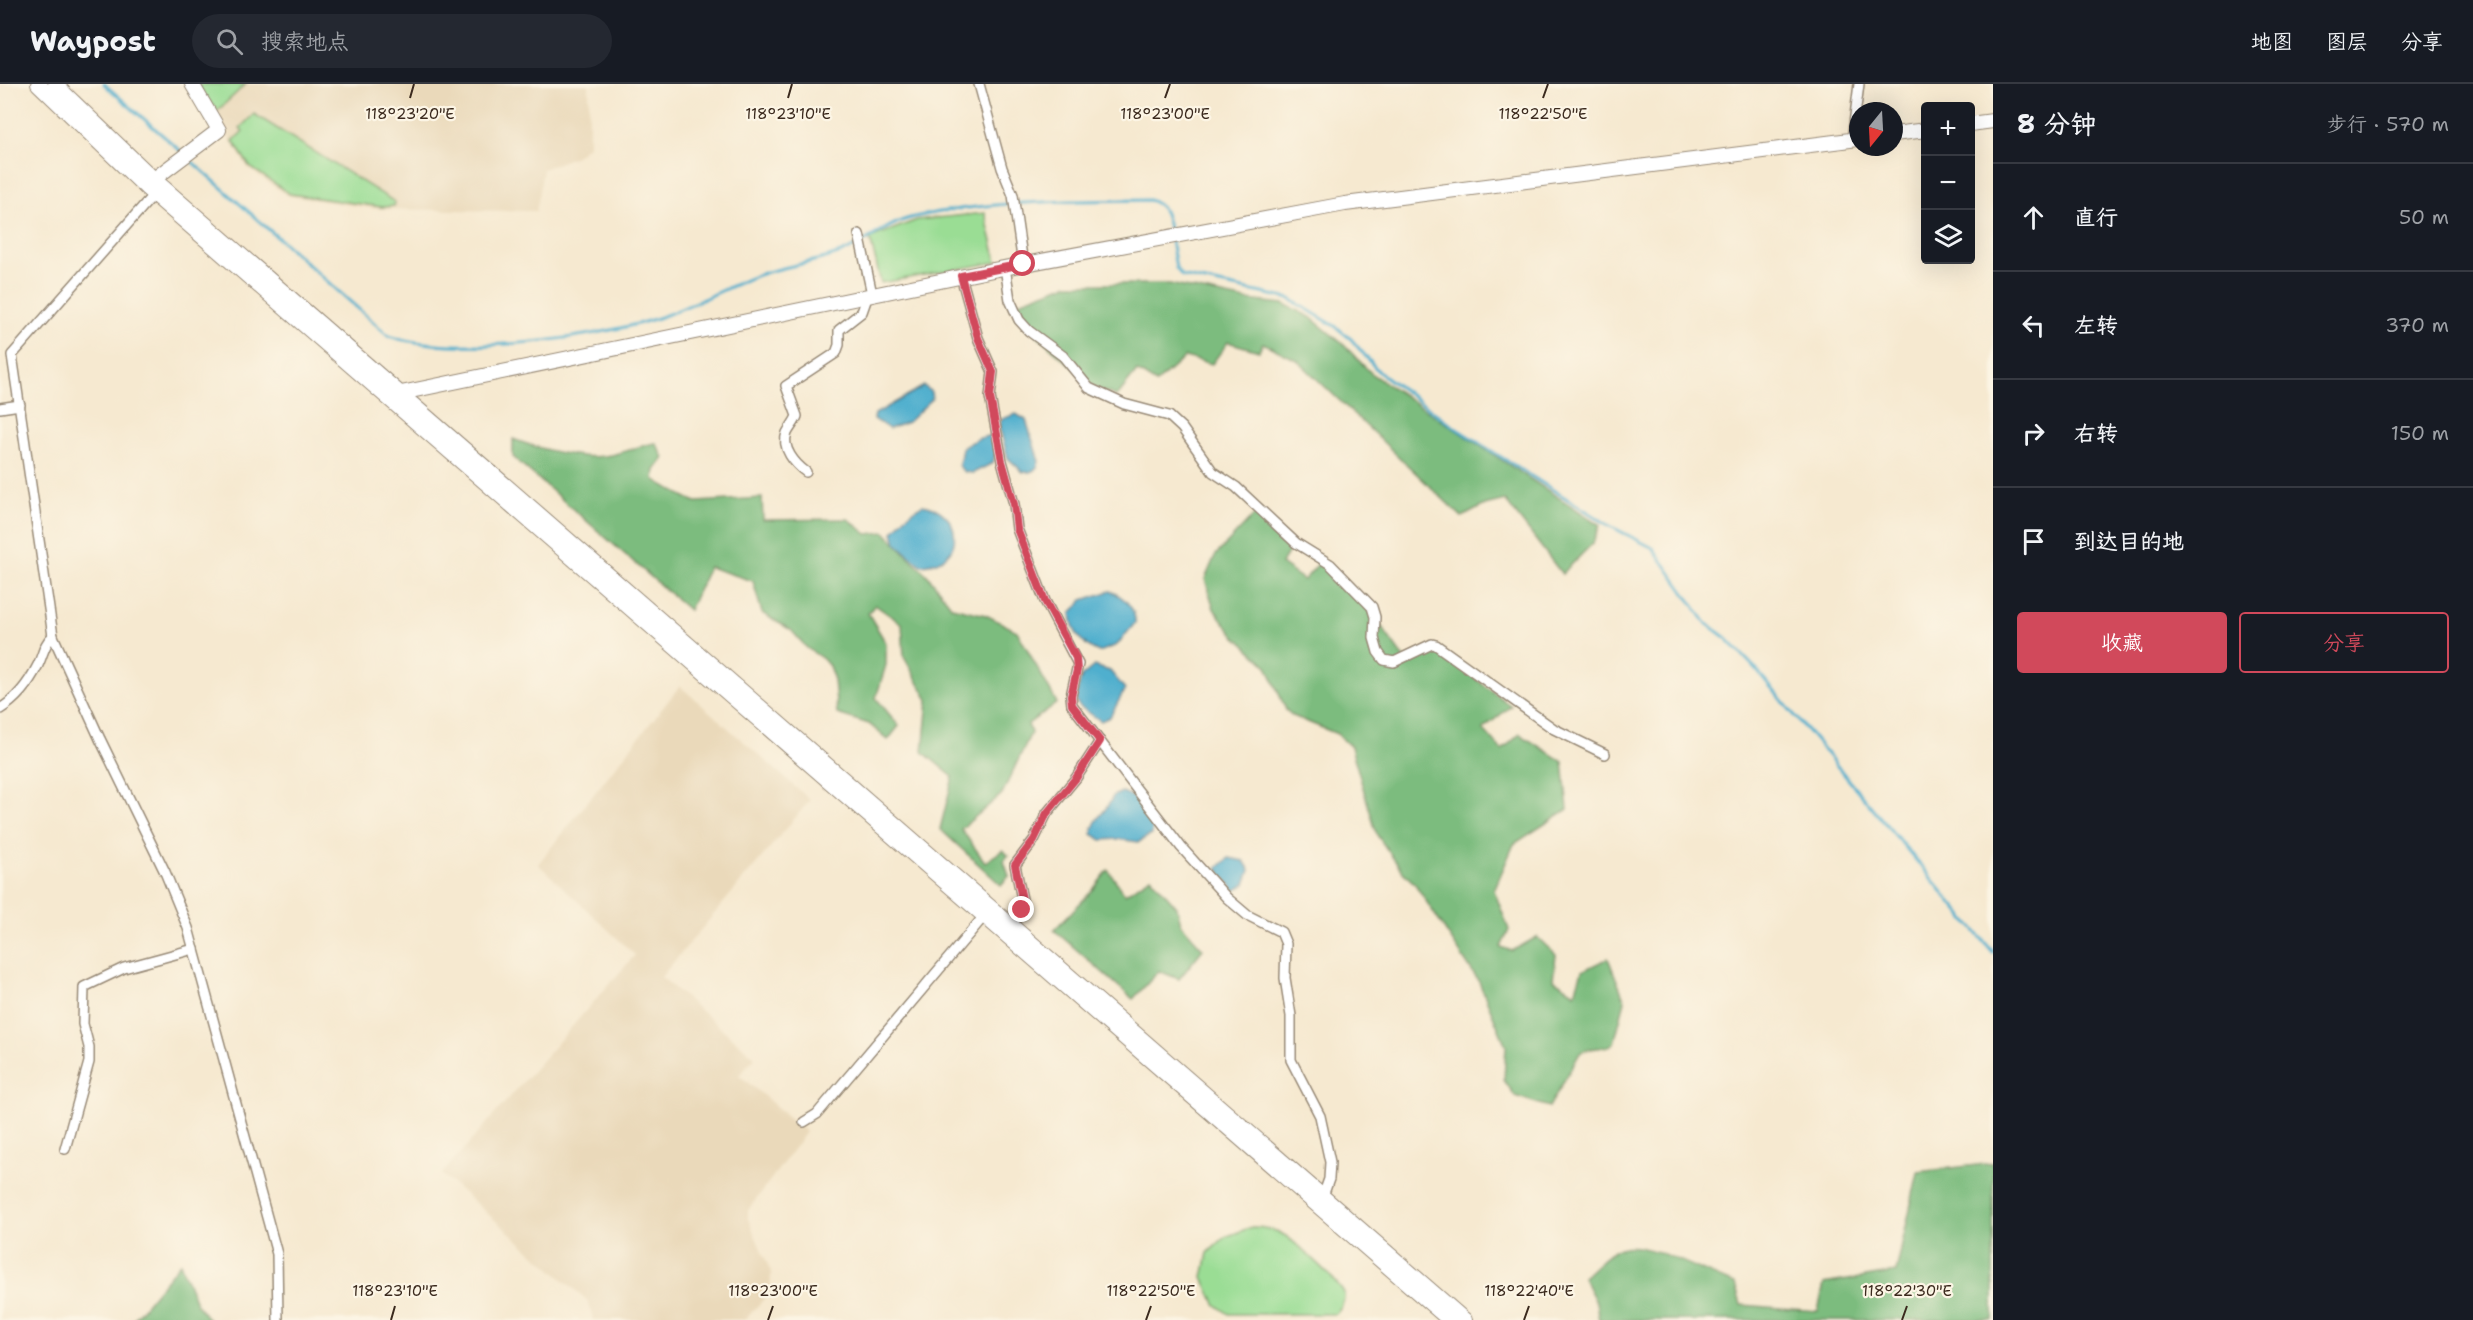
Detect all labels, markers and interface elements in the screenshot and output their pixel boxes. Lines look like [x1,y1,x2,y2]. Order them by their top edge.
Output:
search box [192,14,612,68]
text: Waypost [30,22,156,60]
icon: search [213,25,246,58]
text: 搜索地点 [261,27,349,56]
text: 地图 [2251,28,2293,56]
text: 图层 [2326,28,2368,56]
text: 分享 [2401,28,2443,56]
north arrow [1849,102,1903,156]
map controls [1921,102,1975,264]
button: + [1921,102,1975,156]
text: 118°23'20"E [365,104,455,124]
text: 118°23'10"E [745,104,831,124]
text: 118°23'00"E [1120,104,1210,124]
text: 118°22'50"E [1498,104,1588,124]
text: 8 分钟 [2017,106,2096,141]
text: 步行 · 570 m [2327,111,2449,137]
button: − [1921,156,1975,210]
icon: ahead [2017,201,2050,234]
text: 直行 [2074,203,2118,232]
text: 50 m [2399,204,2449,230]
button: layers [1921,210,1975,264]
route start [1009,250,1035,276]
icon: left [2017,309,2050,342]
text: 左转 [2074,311,2118,340]
text: 370 m [2385,312,2449,338]
icon: right [2017,417,2050,450]
text: 右转 [2074,419,2118,448]
text: 150 m [2391,420,2449,446]
icon: arrive [2017,525,2050,558]
text: 到达目的地 [2074,527,2184,556]
button: 收藏 [2017,612,2227,673]
button: 分享 [2239,612,2449,673]
route end [1008,896,1034,922]
text: 118°23'10"E [352,1281,438,1301]
text: 118°23'00"E [728,1281,818,1301]
text: 118°22'50"E [1106,1281,1196,1301]
text: 118°22'40"E [1484,1281,1574,1301]
text: 118°22'30"E [1862,1281,1952,1301]

